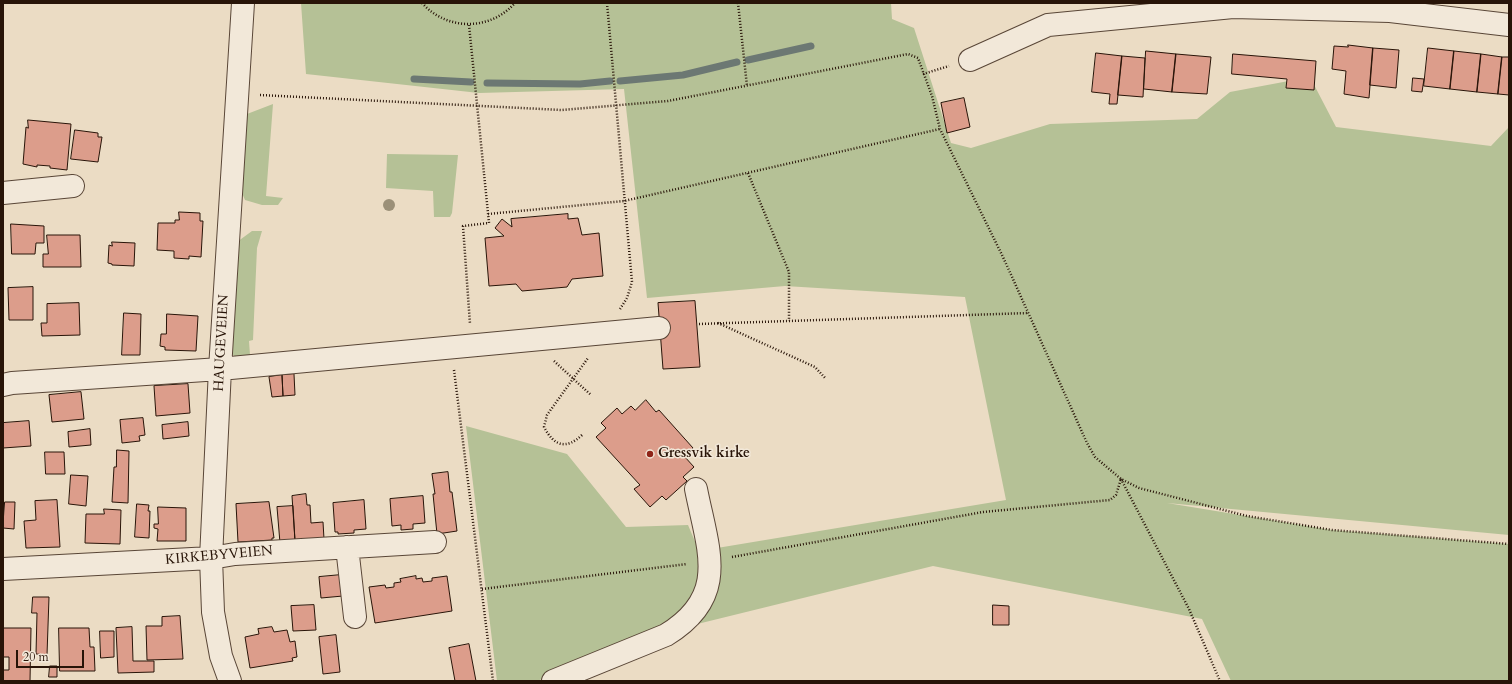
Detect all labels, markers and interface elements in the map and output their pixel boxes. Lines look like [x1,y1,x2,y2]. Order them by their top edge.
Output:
street label: HAUGEVEIEN [211,294,233,392]
place label: Gressvik kirke [658,446,750,462]
marker: Gressvik kirke [645,449,655,459]
street label: KIRKEBYVEIEN [164,543,274,569]
scale bar [18,642,86,668]
text: 20 m [23,649,49,665]

